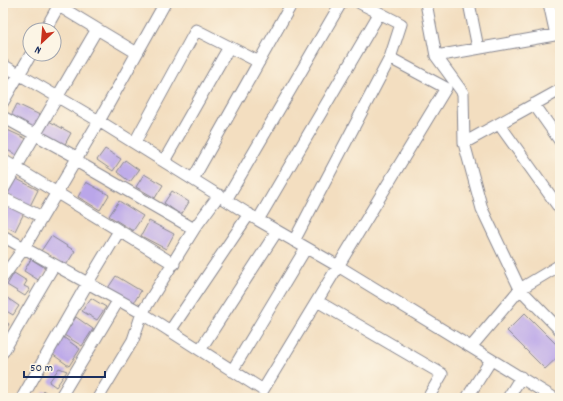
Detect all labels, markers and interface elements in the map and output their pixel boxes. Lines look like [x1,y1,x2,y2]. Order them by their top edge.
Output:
north arrow [22,22,62,62]
text: N [32,41,44,58]
scale bar [24,353,105,379]
text: 50 m [30,360,53,377]

